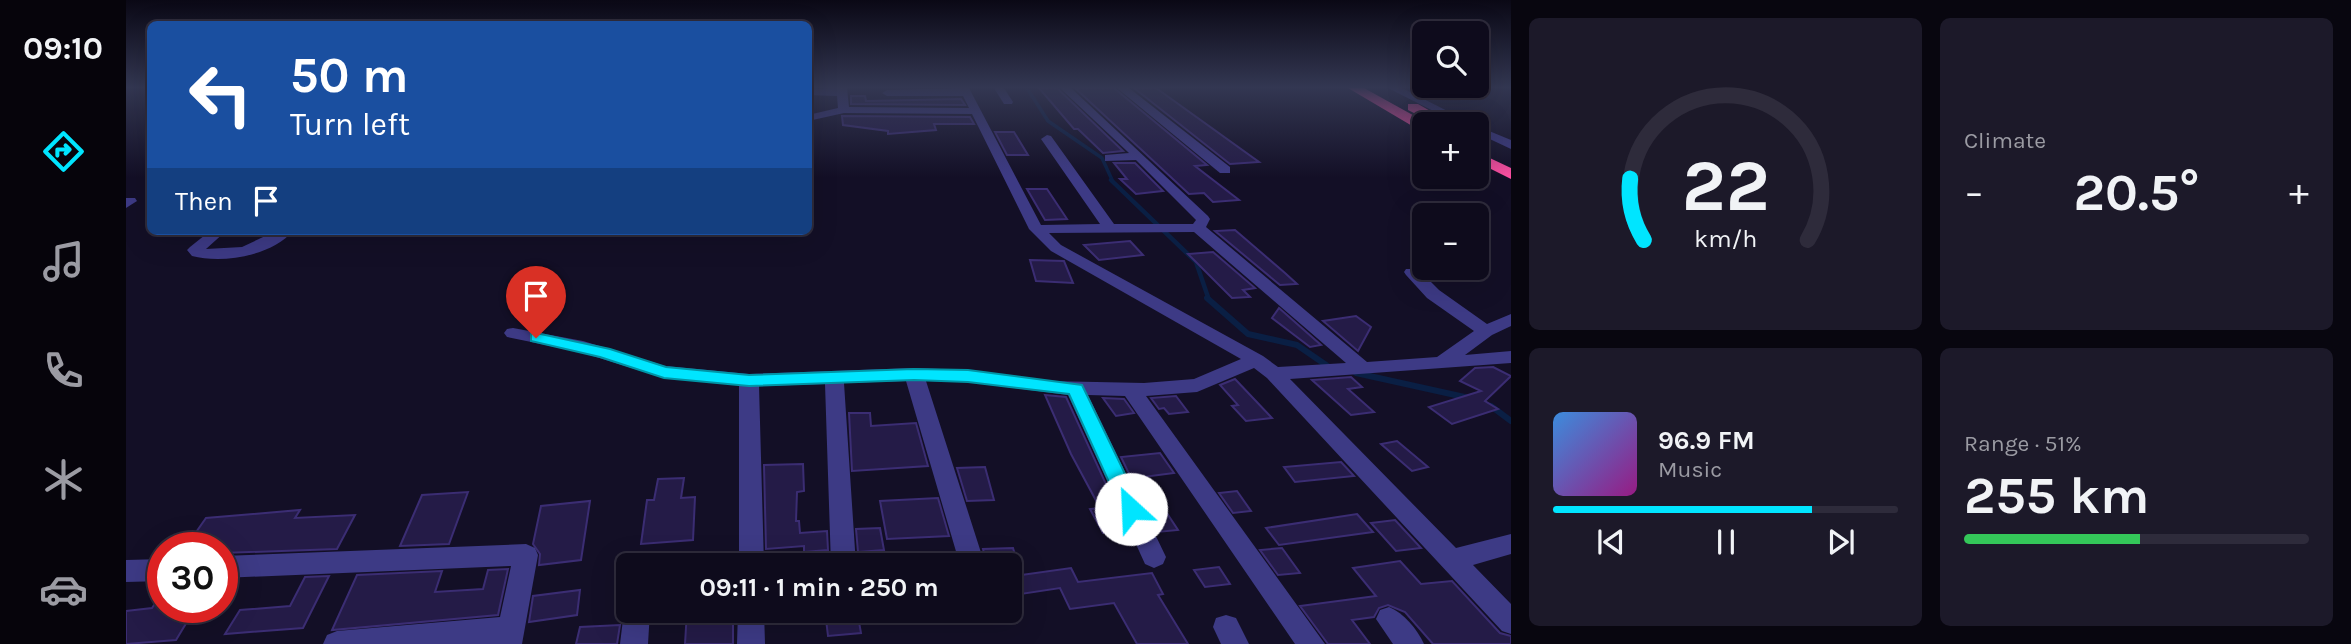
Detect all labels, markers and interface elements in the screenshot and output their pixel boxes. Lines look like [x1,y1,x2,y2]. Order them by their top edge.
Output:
map controls [1412,21,1489,280]
button: search [1412,21,1489,98]
text: 09:10 [23,30,103,67]
text: 50 m [290,47,408,104]
icon: left [175,49,266,140]
text: Turn left [290,106,410,143]
button: + [1412,112,1489,189]
icon: directions [39,127,88,176]
text: Climate [1964,127,2046,154]
text: 22 [1681,143,1770,228]
text: 20.5° [2074,162,2200,223]
text: − [1964,170,1984,215]
text: + [2289,170,2309,215]
icon: arrive [247,182,285,220]
text: Then [175,186,233,217]
button: − [1412,203,1489,280]
text: km/h [1694,224,1757,253]
icon: music [39,237,88,286]
pin [506,266,566,338]
icon: arrive [517,277,555,315]
icon: phone [39,346,88,395]
text: 96.9 FM [1658,425,1755,456]
text: Range · 51% [1964,430,2082,457]
icon: climate [39,455,88,504]
text: Music [1658,456,1722,483]
text: 255 km [1964,465,2149,526]
position arrow [1094,472,1168,546]
icon: previous [1592,523,1630,561]
icon: pause [1707,523,1745,561]
icon: next [1822,523,1860,561]
speed limit sign: 30 [147,532,238,623]
icon: car [39,565,88,614]
text: 09:11 · 1 min · 250 m [699,572,939,603]

